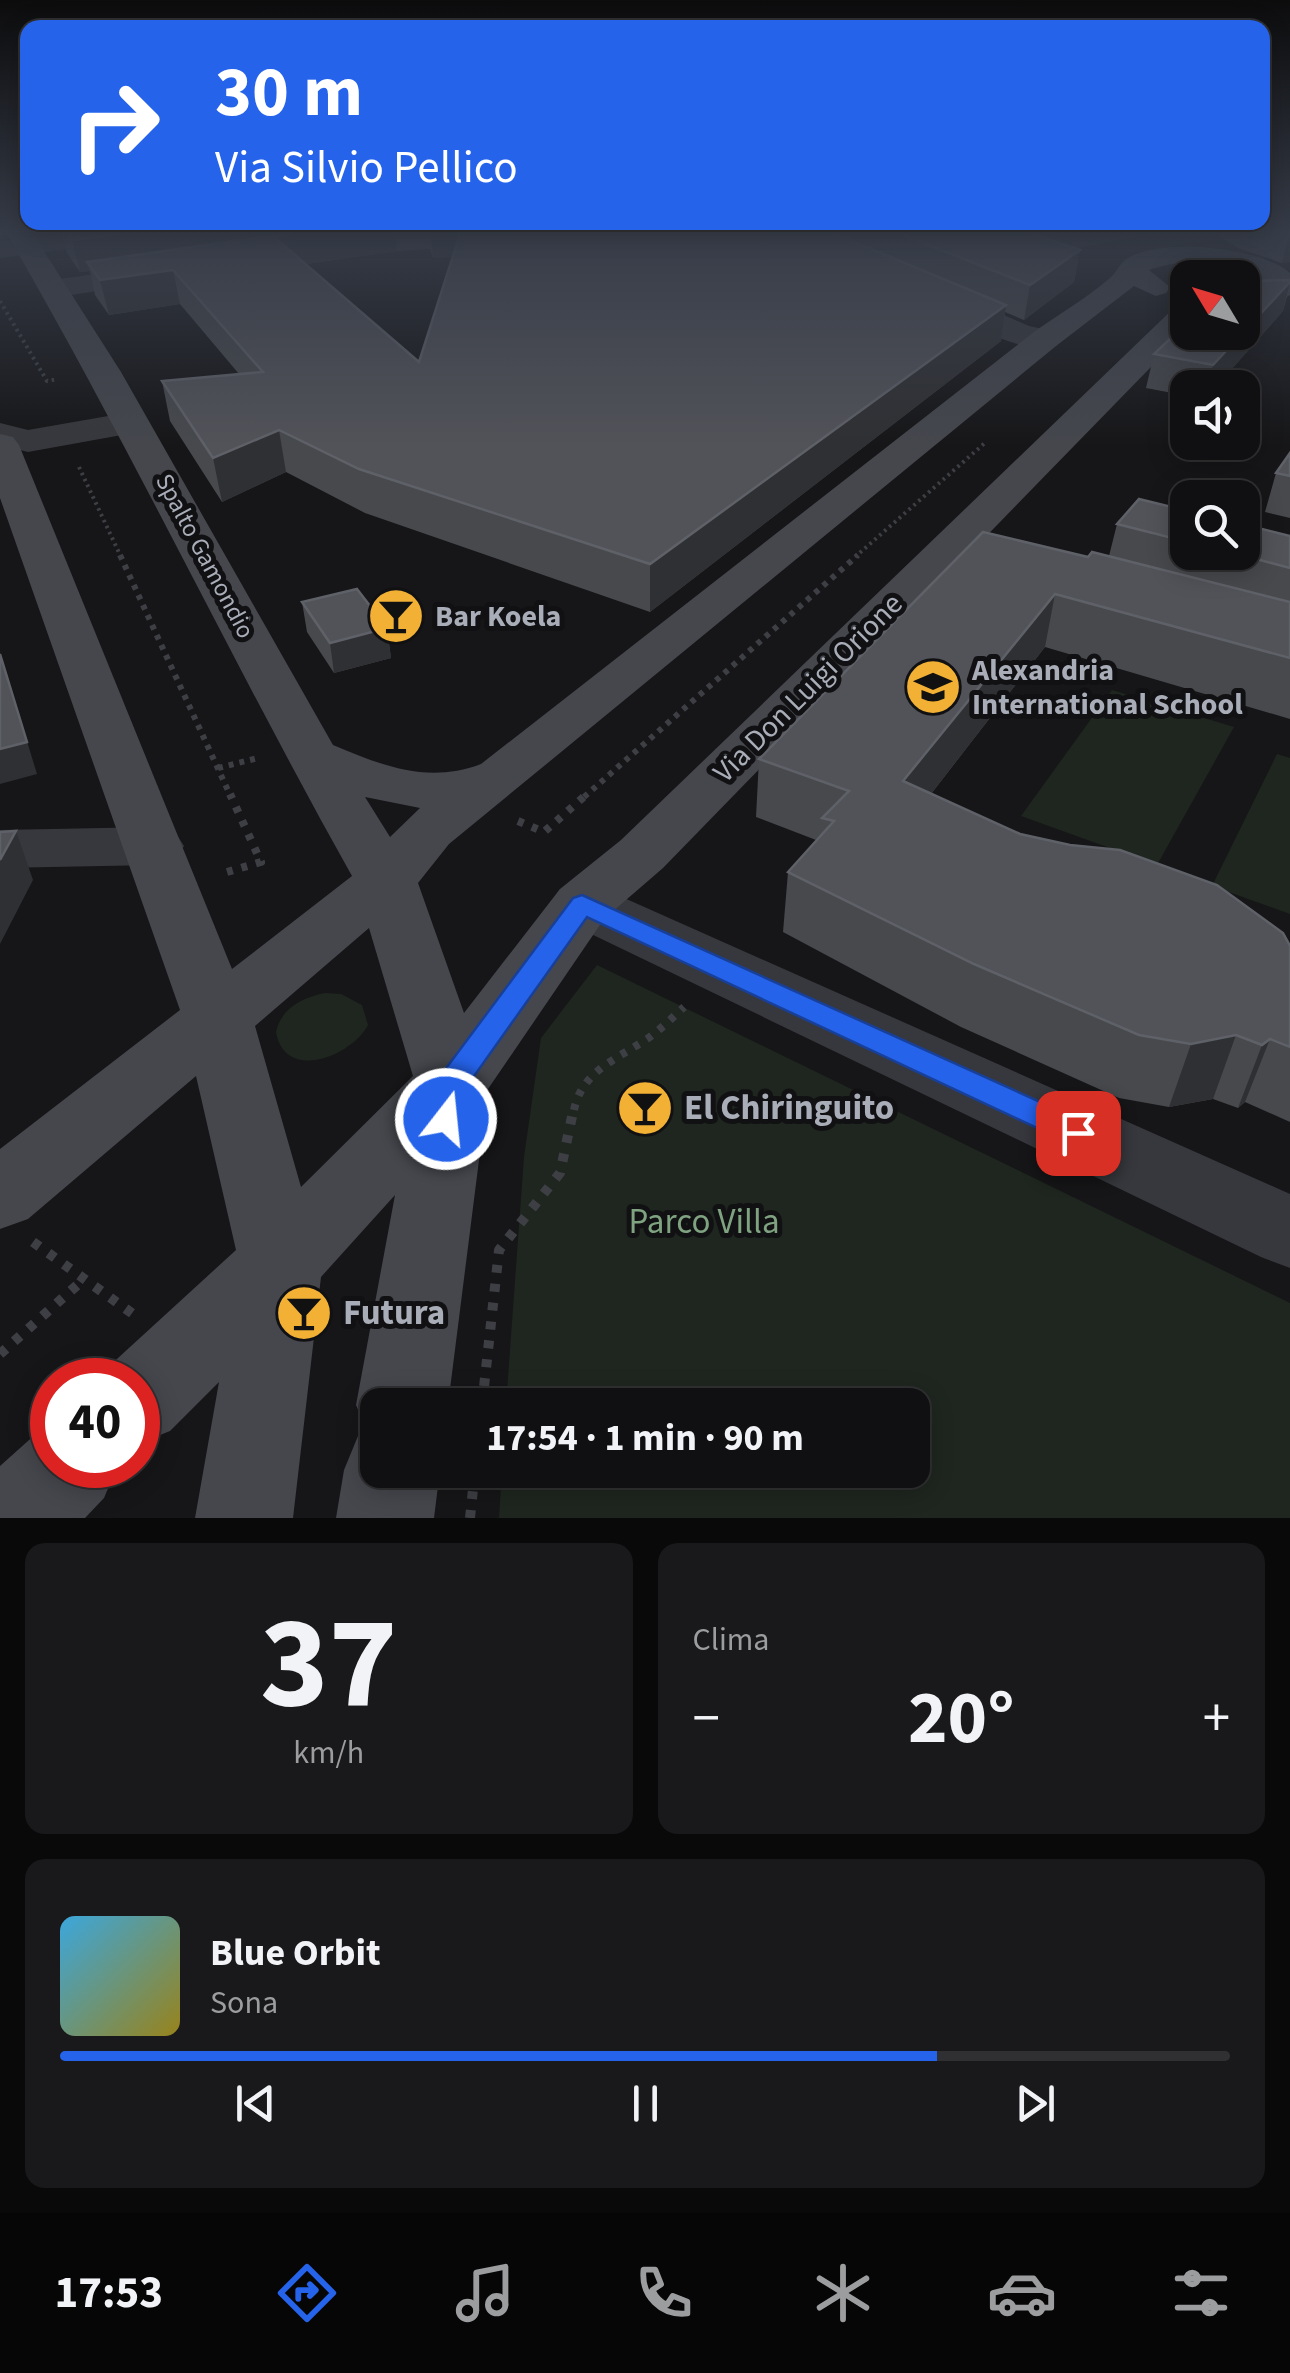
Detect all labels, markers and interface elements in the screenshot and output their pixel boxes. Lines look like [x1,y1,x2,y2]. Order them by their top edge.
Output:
text: 30 m [215,43,363,143]
icon: right [50,60,180,190]
text: Via Silvio Pellico [215,136,518,200]
north arrow [1170,260,1260,350]
map controls [1170,260,1260,570]
button: sound [1170,370,1260,460]
street label: Spalto Gamondio [146,467,264,645]
button: search [1170,480,1260,570]
street label: Via Don Luigi Orione [703,583,913,793]
bar icon: Bar Koela [366,586,426,646]
place label: Bar Koela [435,595,561,638]
place label: Alexandria International School [971,649,1243,726]
school or university icon: Alexandria International School [903,657,963,717]
position arrow [394,1067,498,1171]
bar icon: El Chiringuito [615,1078,675,1138]
place label: El Chiringuito [684,1083,894,1133]
pin [1036,1091,1121,1176]
icon: arrive [1051,1106,1106,1161]
park label: Parco Villa [628,1197,780,1247]
bar icon: Futura [274,1283,334,1343]
place label: Futura [343,1288,445,1338]
speed limit sign: 40 [30,1358,160,1488]
text: 17:54 · 1 min · 90 m [486,1411,804,1465]
text: 37 [260,1572,397,1757]
text: Clima [693,1617,769,1663]
text: 20° [908,1665,1015,1772]
text: − [693,1680,720,1758]
text: + [1203,1680,1230,1758]
text: km/h [293,1730,364,1776]
text: Blue Orbit [210,1926,381,1980]
text: Sona [210,1980,278,2026]
icon: previous [228,2076,283,2131]
icon: pause [618,2076,673,2131]
icon: next [1008,2076,1063,2131]
icon: directions [272,2258,342,2328]
icon: music [450,2258,520,2328]
icon: phone [629,2258,699,2328]
icon: climate [808,2258,878,2328]
icon: car [987,2258,1057,2328]
icon: filters [1166,2258,1236,2328]
text: 17:53 [54,2261,163,2325]

